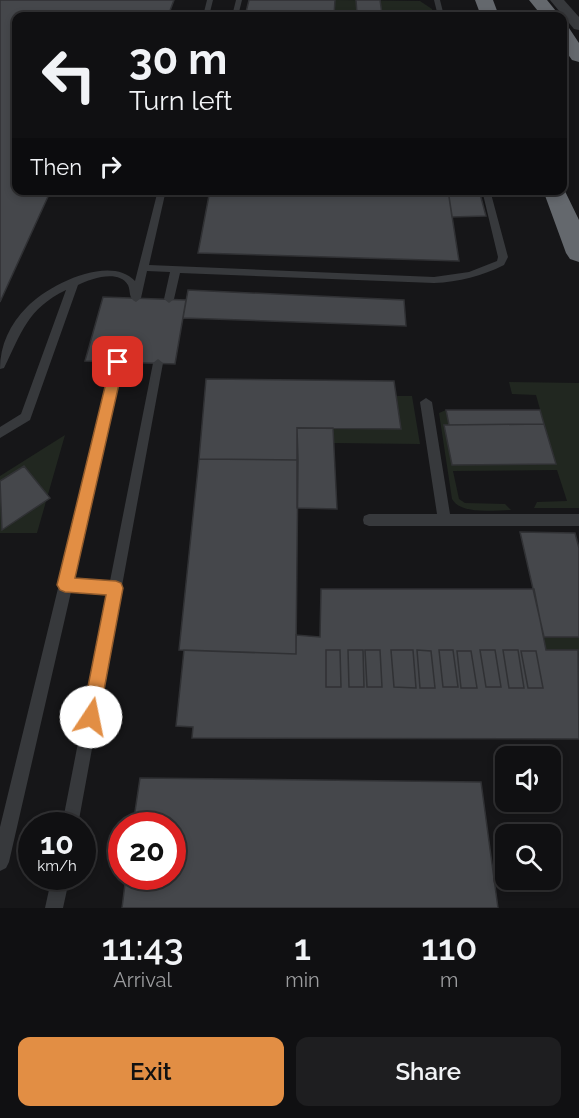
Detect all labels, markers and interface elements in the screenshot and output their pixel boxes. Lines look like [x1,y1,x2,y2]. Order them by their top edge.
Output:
text: 30 m [129,35,227,84]
icon: left [30,36,108,114]
text: Turn left [129,85,232,116]
icon: right [94,150,127,183]
text: Then [30,154,82,180]
pin [92,336,143,387]
icon: arrive [101,345,134,378]
position arrow [59,685,123,749]
map controls [495,746,561,890]
button: sound [495,746,561,812]
speed limit sign: 20 [108,812,186,890]
button: search [495,824,561,890]
text: 10 [40,826,74,861]
text: km/h [37,857,77,875]
text: 11:43 [102,926,184,968]
text: 1 [294,926,311,968]
text: 110 [421,926,477,968]
text: Arrival [113,968,172,992]
text: min [285,968,320,992]
text: m [440,968,459,992]
button: Exit [18,1037,284,1106]
button: Share [296,1037,561,1106]

